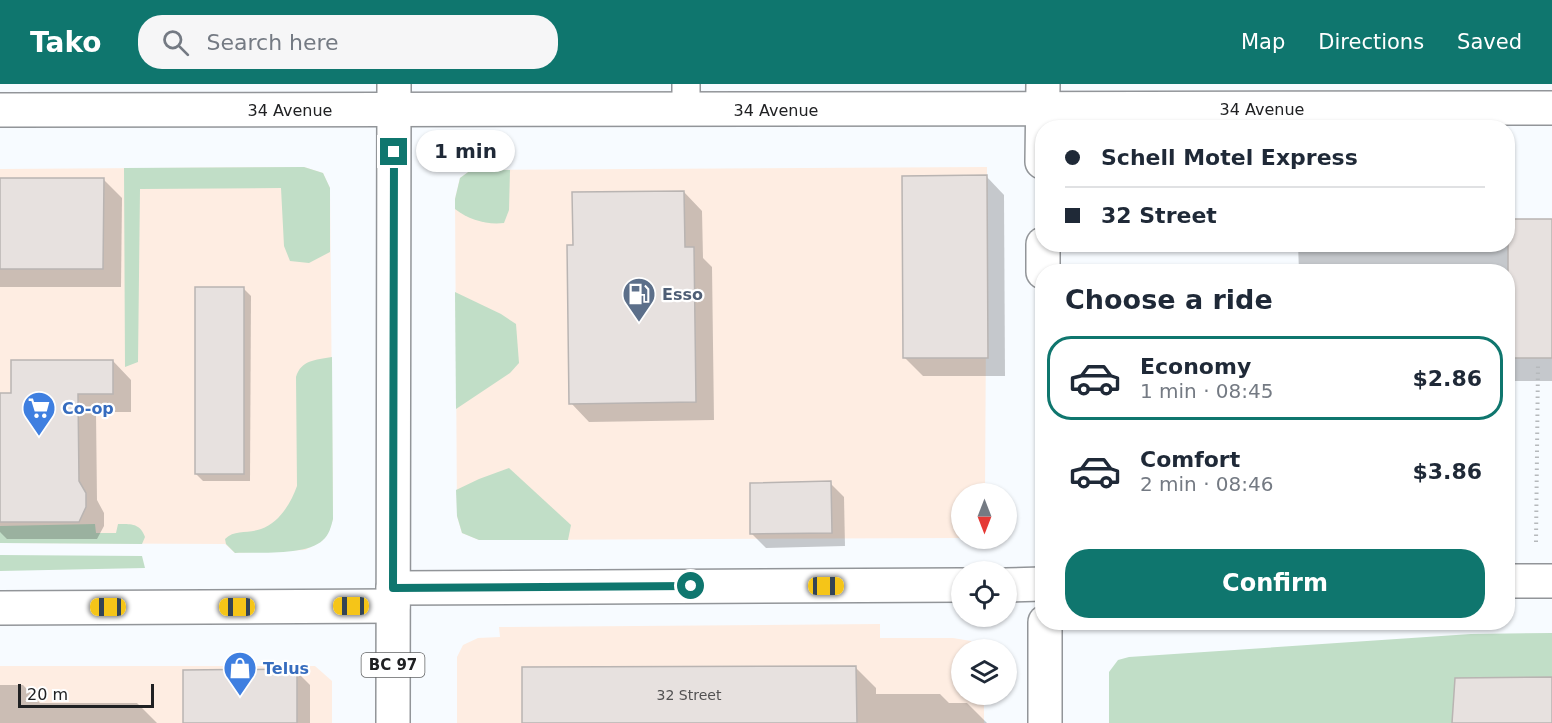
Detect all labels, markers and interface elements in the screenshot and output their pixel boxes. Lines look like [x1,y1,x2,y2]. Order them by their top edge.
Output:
search box [138,15,558,69]
text: Tako [30,26,102,59]
icon: search [159,26,192,59]
text: Search here [207,30,339,55]
text: Map [1241,30,1285,54]
text: Directions [1318,30,1424,54]
text: Saved [1457,30,1522,54]
street label: 34 Avenue [1220,100,1304,119]
street label: 34 Avenue [248,101,332,120]
street label: 34 Avenue [734,101,818,120]
callout: 1 min [415,131,514,173]
route end [380,138,407,165]
text: 1 min [434,139,497,163]
text: Schell Motel Express [1101,145,1358,170]
text: 32 Street [1101,203,1217,228]
fuel station icon: Esso [621,276,657,323]
text: Choose a ride [1065,284,1273,315]
place label: Esso [662,285,703,304]
icon: car [1068,351,1122,405]
text: Economy [1140,354,1251,379]
text: $2.86 [1412,366,1482,391]
text: 1 min · 08:45 [1140,379,1274,403]
supermarket icon: Co-op [21,390,57,437]
place label: Co-op [62,399,114,418]
icon: car [1068,444,1122,498]
text: Comfort [1140,447,1240,472]
text: $3.86 [1412,459,1482,484]
text: 2 min · 08:46 [1140,472,1274,496]
north arrow [951,483,1017,549]
map controls [951,483,1017,705]
button: Confirm [1065,549,1485,618]
button: locate [951,561,1017,627]
route start [677,572,704,599]
car [808,577,844,595]
car [333,597,369,615]
car [90,598,126,616]
car [219,598,255,616]
button: layers [951,639,1017,705]
shop icon: Telus [222,650,258,697]
road number: BC 97 [362,653,424,677]
place label: Telus [263,659,309,678]
scale bar [18,681,154,708]
text: 20 m [27,685,68,704]
house number: 32 Street [657,687,722,703]

